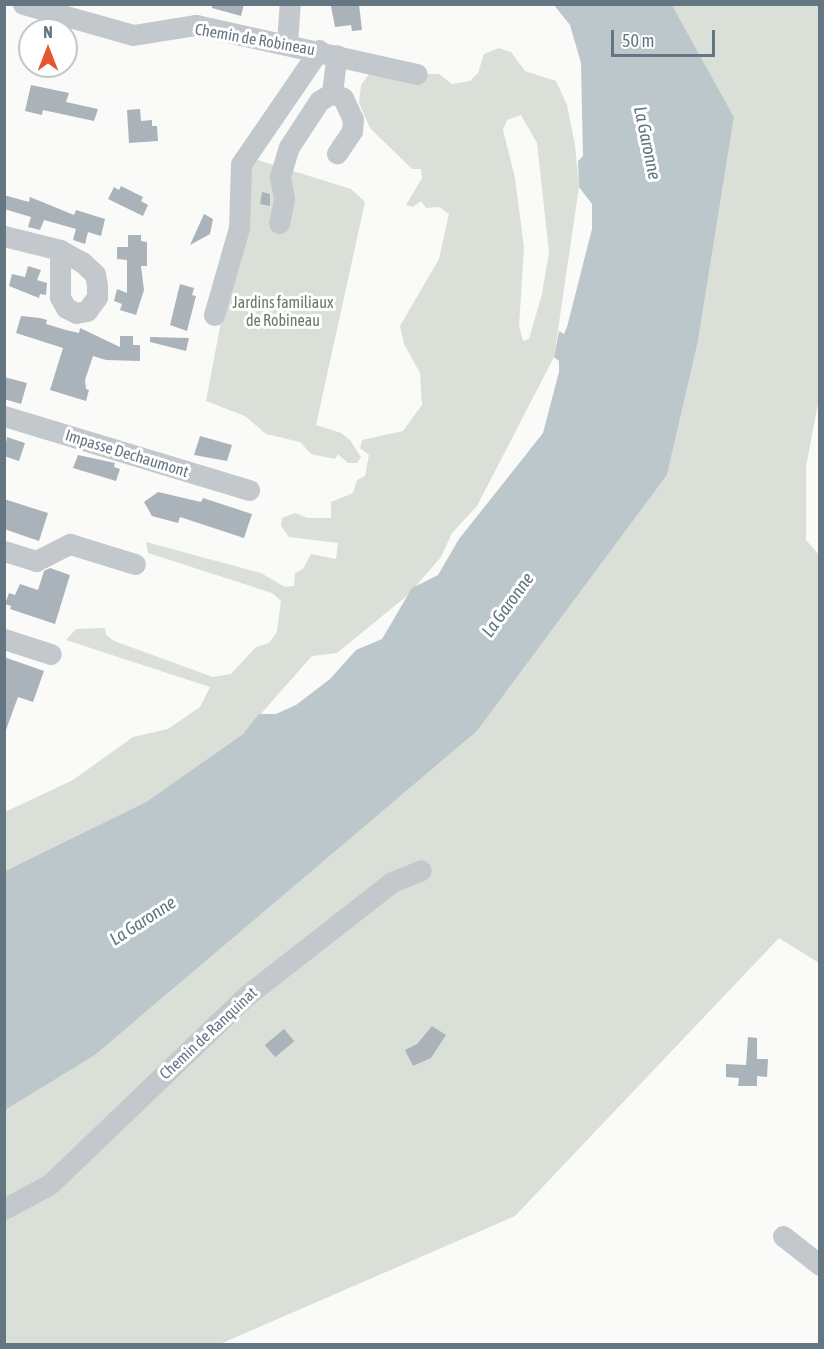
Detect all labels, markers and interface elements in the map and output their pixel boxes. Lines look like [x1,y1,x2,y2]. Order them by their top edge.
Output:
north arrow [18,18,78,78]
scale bar [614,18,718,56]
street label: Chemin de Robineau [194,19,316,59]
text: N [43,23,53,41]
text: 50 m [622,30,654,51]
water label: La Garonne [629,104,665,182]
park label: Jardins familiaux de Robineau [233,292,333,330]
street label: Impasse Dechaumont [63,425,191,481]
water label: La Garonne [477,568,539,642]
water label: La Garonne [106,892,180,950]
street label: Chemin de Ranquinat [155,983,261,1083]

